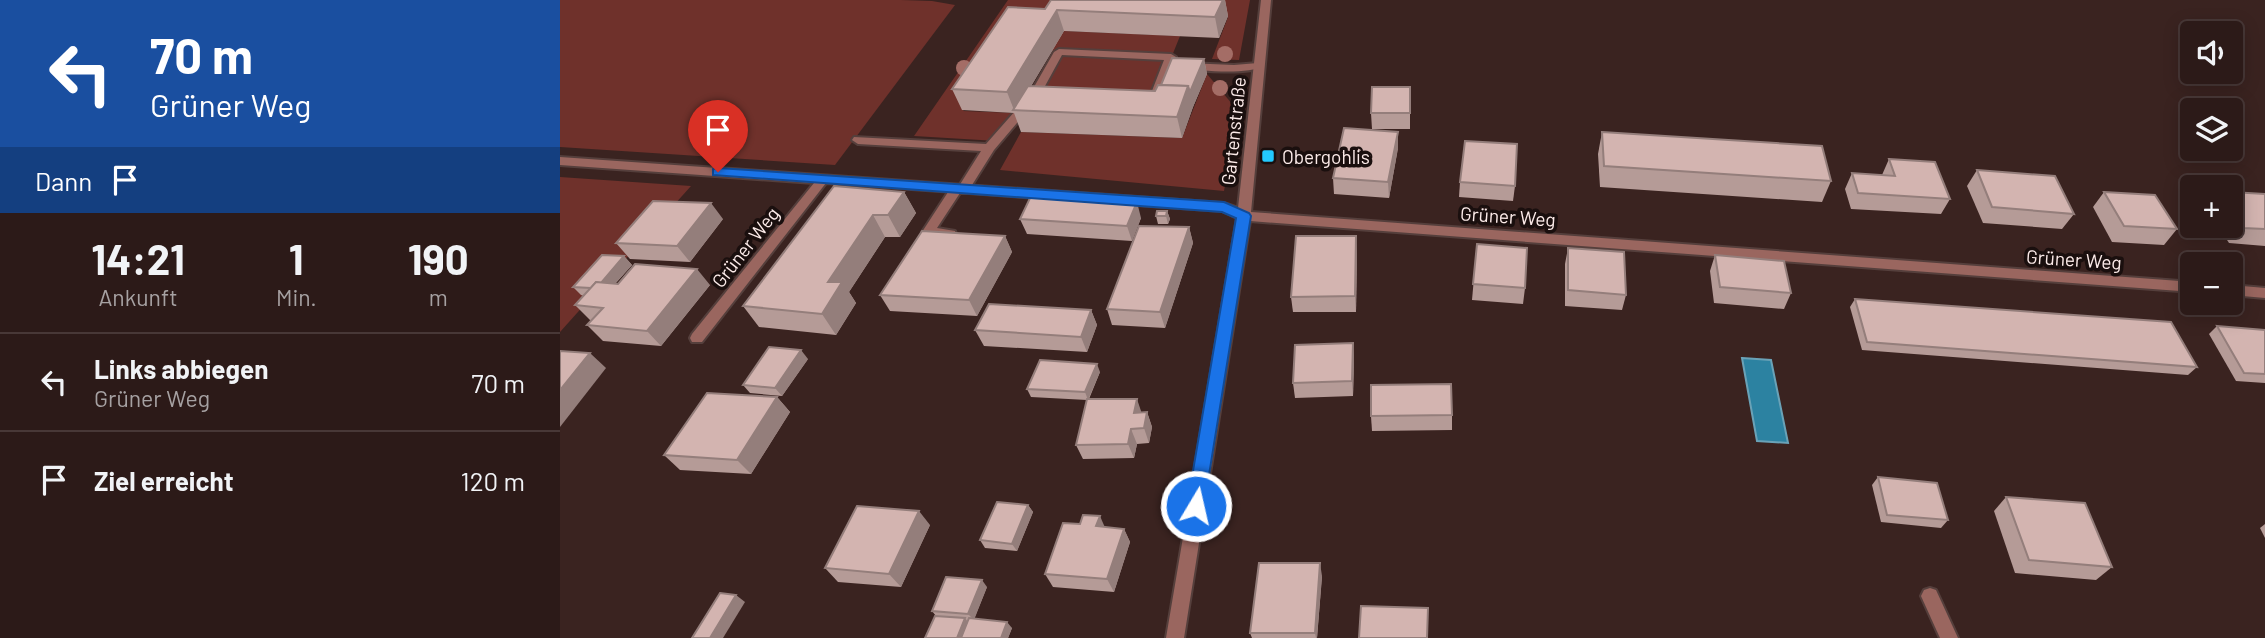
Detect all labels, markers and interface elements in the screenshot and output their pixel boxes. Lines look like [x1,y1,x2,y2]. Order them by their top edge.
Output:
map controls [2180,21,2243,315]
button: sound [2180,21,2243,84]
text: 70 m [150,25,253,84]
icon: left [35,28,126,119]
street label: Gartenstraße [1216,76,1250,186]
text: Grüner Weg [150,85,311,123]
button: layers [2180,98,2243,161]
pin [688,100,748,172]
icon: arrive [699,111,737,149]
place label: Obergohlis [1282,145,1370,168]
marker: Obergohlis [1260,148,1276,164]
icon: arrive [106,161,144,199]
text: Dann [35,165,92,196]
button: + [2180,175,2243,238]
street label: Grüner Weg [1459,201,1557,231]
street label: Grüner Weg [706,202,784,292]
text: 14:21 [91,233,185,283]
text: 1 [289,233,304,283]
text: 190 [408,233,469,283]
street label: Grüner Weg [2025,244,2123,274]
button: − [2180,252,2243,315]
text: Ankunft [98,283,178,311]
text: Min. [276,283,317,311]
text: m [429,283,448,311]
text: Links abbiegen [94,353,268,384]
icon: left [35,363,73,401]
text: 70 m [471,367,525,398]
text: Grüner Weg [94,384,210,412]
icon: arrive [35,461,73,499]
text: Ziel erreicht [94,465,234,496]
text: 120 m [461,465,525,496]
position arrow [1159,469,1233,543]

